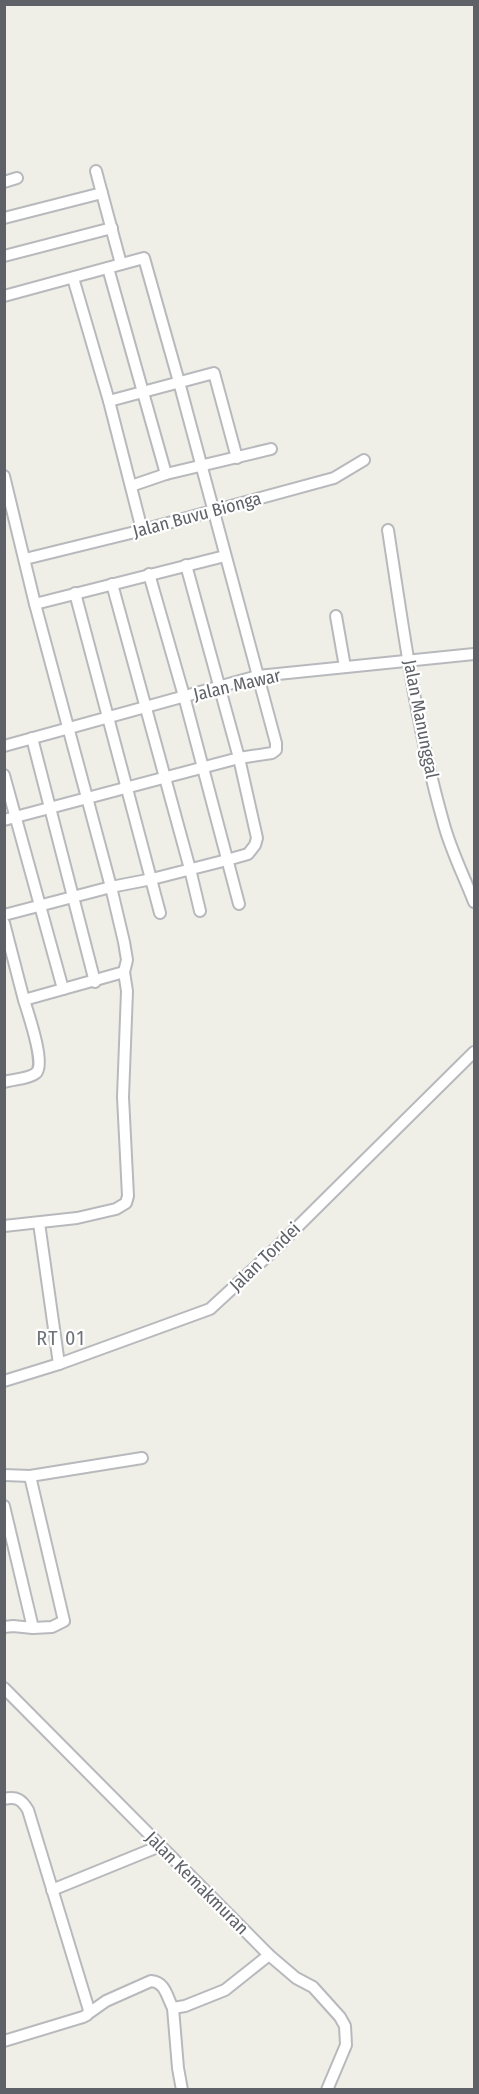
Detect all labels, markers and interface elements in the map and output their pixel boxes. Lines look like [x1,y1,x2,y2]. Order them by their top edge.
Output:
street label: Jalan Buvu Bionga [130,487,264,543]
street label: Jalan Manunggal [399,658,443,781]
street label: Jalan Mawar [191,664,284,706]
street label: Jalan Tondei [225,1218,305,1296]
district label: RT 01 [36,1326,86,1350]
street label: Jalan Kemakmuran [141,1827,253,1939]

